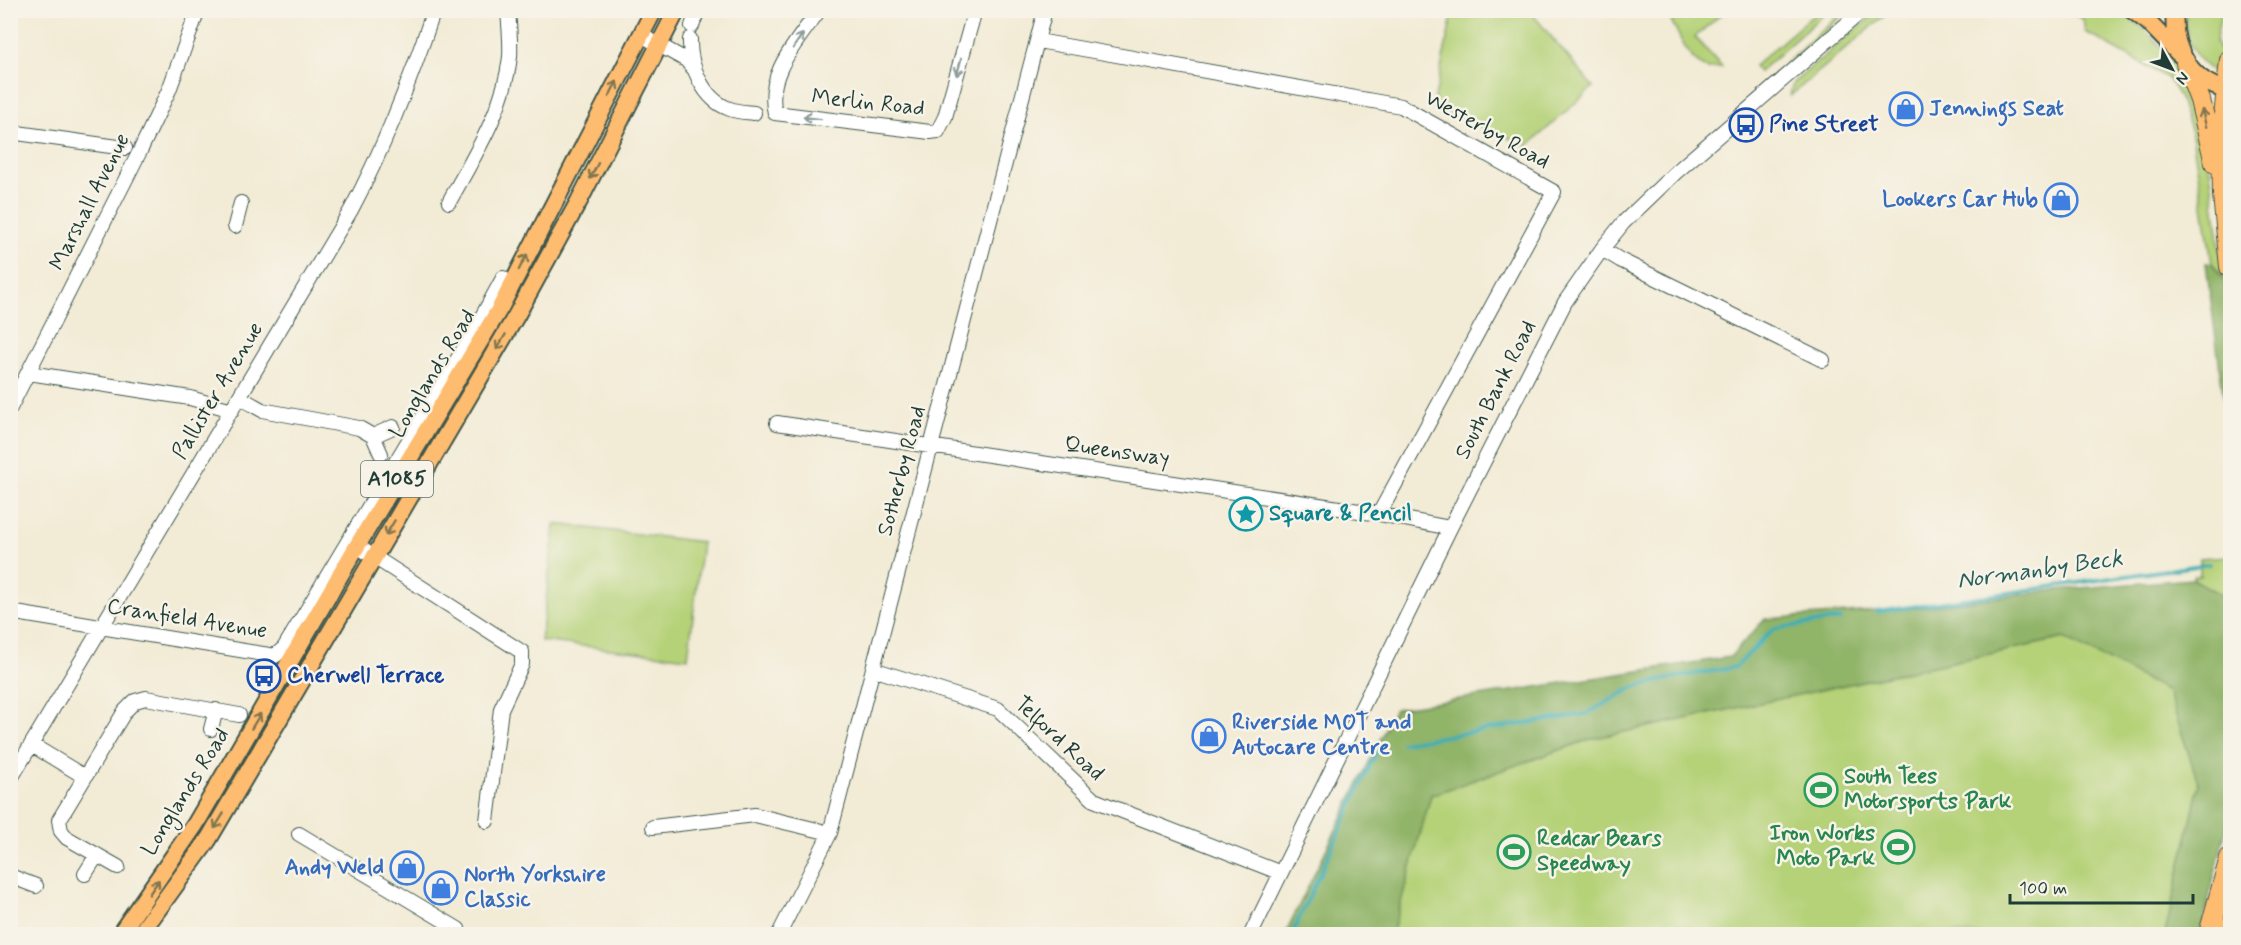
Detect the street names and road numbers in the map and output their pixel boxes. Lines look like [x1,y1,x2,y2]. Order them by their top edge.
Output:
street label: Merlin Road [810,83,926,123]
street label: Westerby Road [1420,84,1554,176]
street label: Marshall Avenue [43,129,137,275]
street label: Longlands Road [384,304,485,445]
street label: South Bank Road [1449,316,1543,464]
street label: Pallister Avenue [166,317,270,465]
street label: Sotherby Road [871,403,933,539]
street label: Queensway [1063,431,1171,473]
road number: A1085 [361,461,433,497]
street label: Cranfield Avenue [105,593,269,645]
street label: Telford Road [1007,690,1110,789]
street label: Longlands Road [136,723,239,863]

